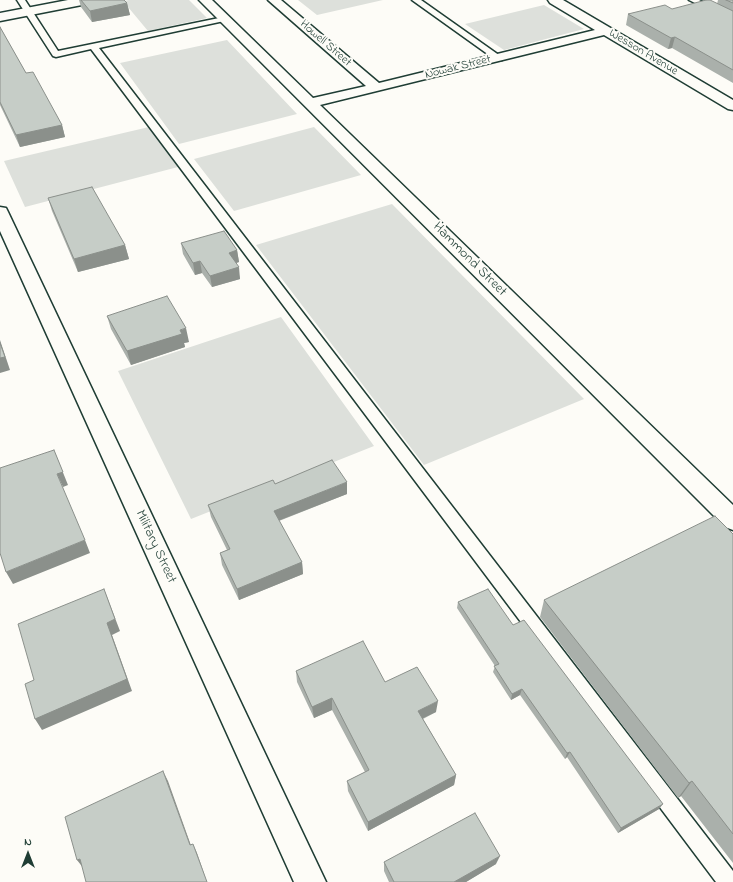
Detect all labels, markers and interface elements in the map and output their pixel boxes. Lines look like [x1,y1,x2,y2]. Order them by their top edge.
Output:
street label: Howell Street [296,18,354,70]
street label: Wesson Avenue [606,27,680,79]
street label: Nowak Street [424,53,492,83]
street label: Hammond Street [428,219,510,301]
street label: Military Street [131,508,179,586]
north arrow [8,834,48,874]
text: N [24,834,32,850]

